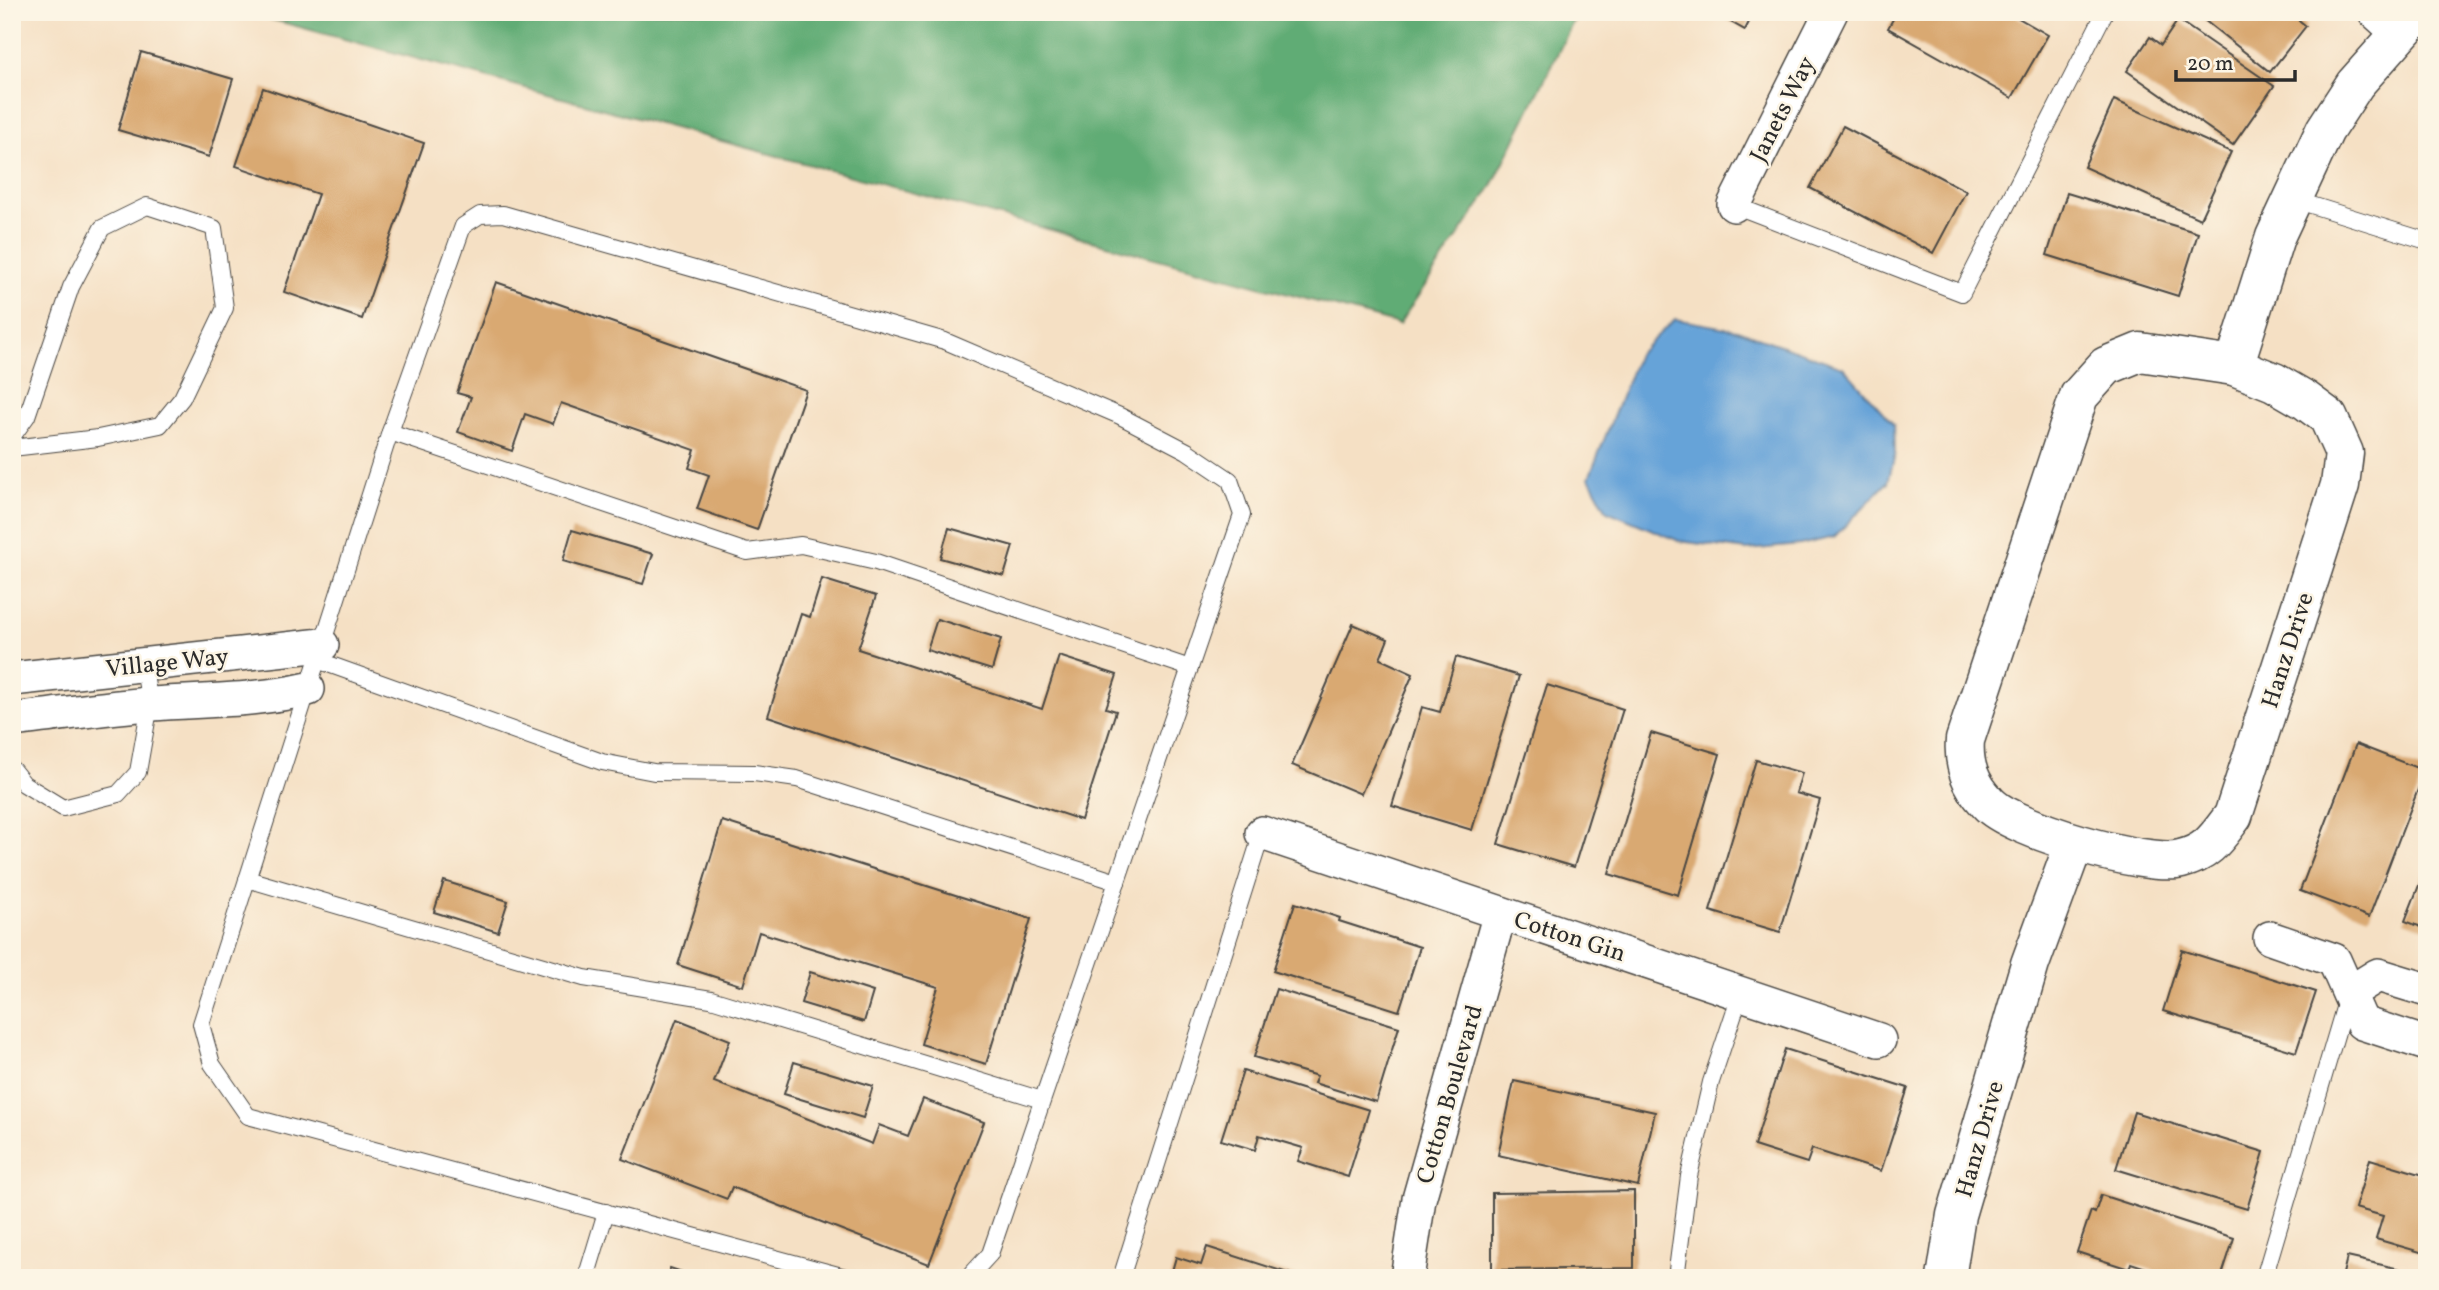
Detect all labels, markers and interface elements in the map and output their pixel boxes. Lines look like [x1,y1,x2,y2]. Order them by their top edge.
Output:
scale bar [2176,38,2296,82]
text: 20 m [2187,50,2233,79]
street label: Janets Way [1743,51,1825,169]
street label: Hanz Drive [2254,588,2324,713]
street label: Village Way [104,641,230,687]
street label: Cotton Gin [1509,904,1630,972]
street label: Cotton Boulevard [1409,1001,1493,1188]
street label: Hanz Drive [1948,1077,2014,1202]

